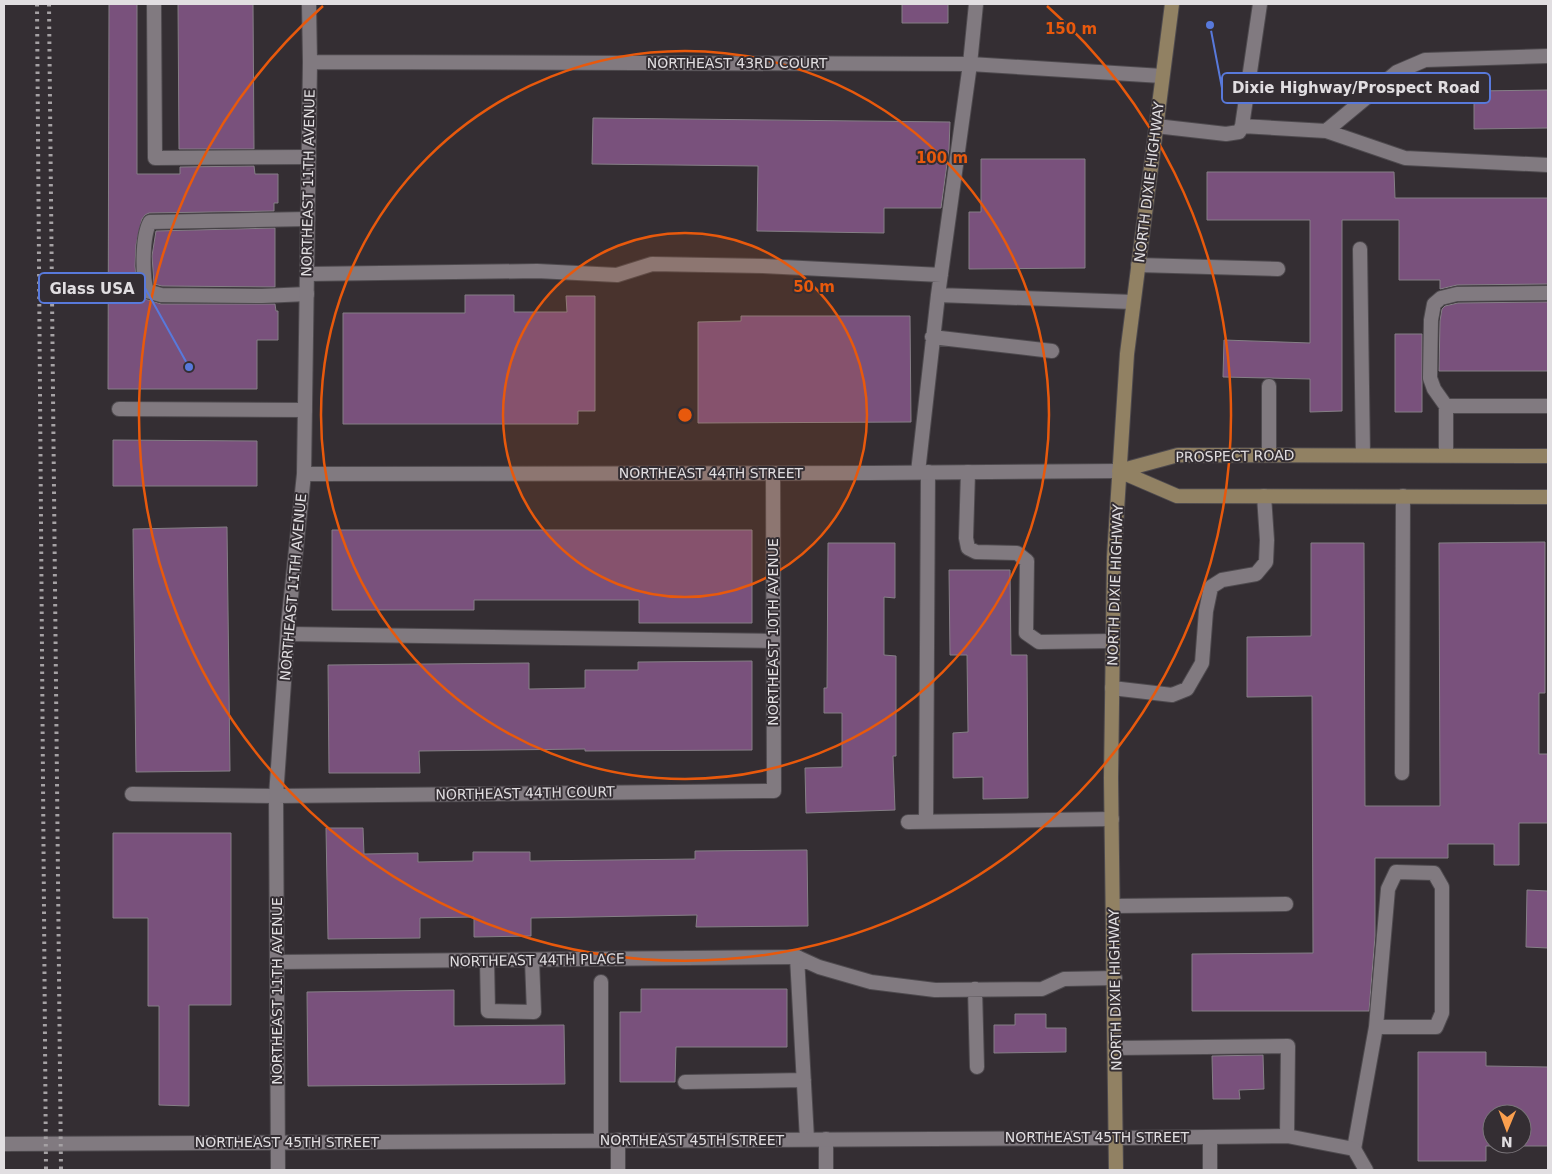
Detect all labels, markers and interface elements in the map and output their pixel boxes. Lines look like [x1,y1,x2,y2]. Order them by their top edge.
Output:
text: 150 m [1045,20,1097,38]
street label: NORTHEAST 43RD COURT [647,55,828,71]
callout: Dixie Highway/Prospect Road [1222,73,1490,103]
text: Dixie Highway/Prospect Road [1232,79,1480,97]
street label: NORTHEAST 11TH AVENUE [298,89,318,277]
street label: NORTH DIXIE HIGHWAY [1131,100,1167,263]
text: 100 m [916,149,968,167]
callout: Glass USA [39,273,145,303]
text: 50 m [793,278,835,296]
text: Glass USA [49,280,135,298]
centre of rings [676,406,694,424]
street label: PROSPECT ROAD [1175,447,1295,465]
street label: NORTHEAST 44TH STREET [619,465,804,481]
street label: NORTHEAST 11TH AVENUE [277,493,309,681]
street label: NORTH DIXIE HIGHWAY [1104,503,1126,666]
street label: NORTHEAST 10TH AVENUE [765,538,781,726]
street label: NORTHEAST 44TH COURT [435,783,615,803]
street label: NORTHEAST 11TH AVENUE [269,897,285,1085]
street label: NORTH DIXIE HIGHWAY [1106,909,1124,1071]
street label: NORTHEAST 44TH PLACE [449,950,625,970]
north arrow [1482,1104,1532,1154]
street label: NORTHEAST 45TH STREET [1005,1129,1190,1145]
street label: NORTHEAST 45TH STREET [600,1132,785,1148]
street label: NORTHEAST 45TH STREET [195,1134,380,1150]
text: N [1501,1134,1513,1150]

